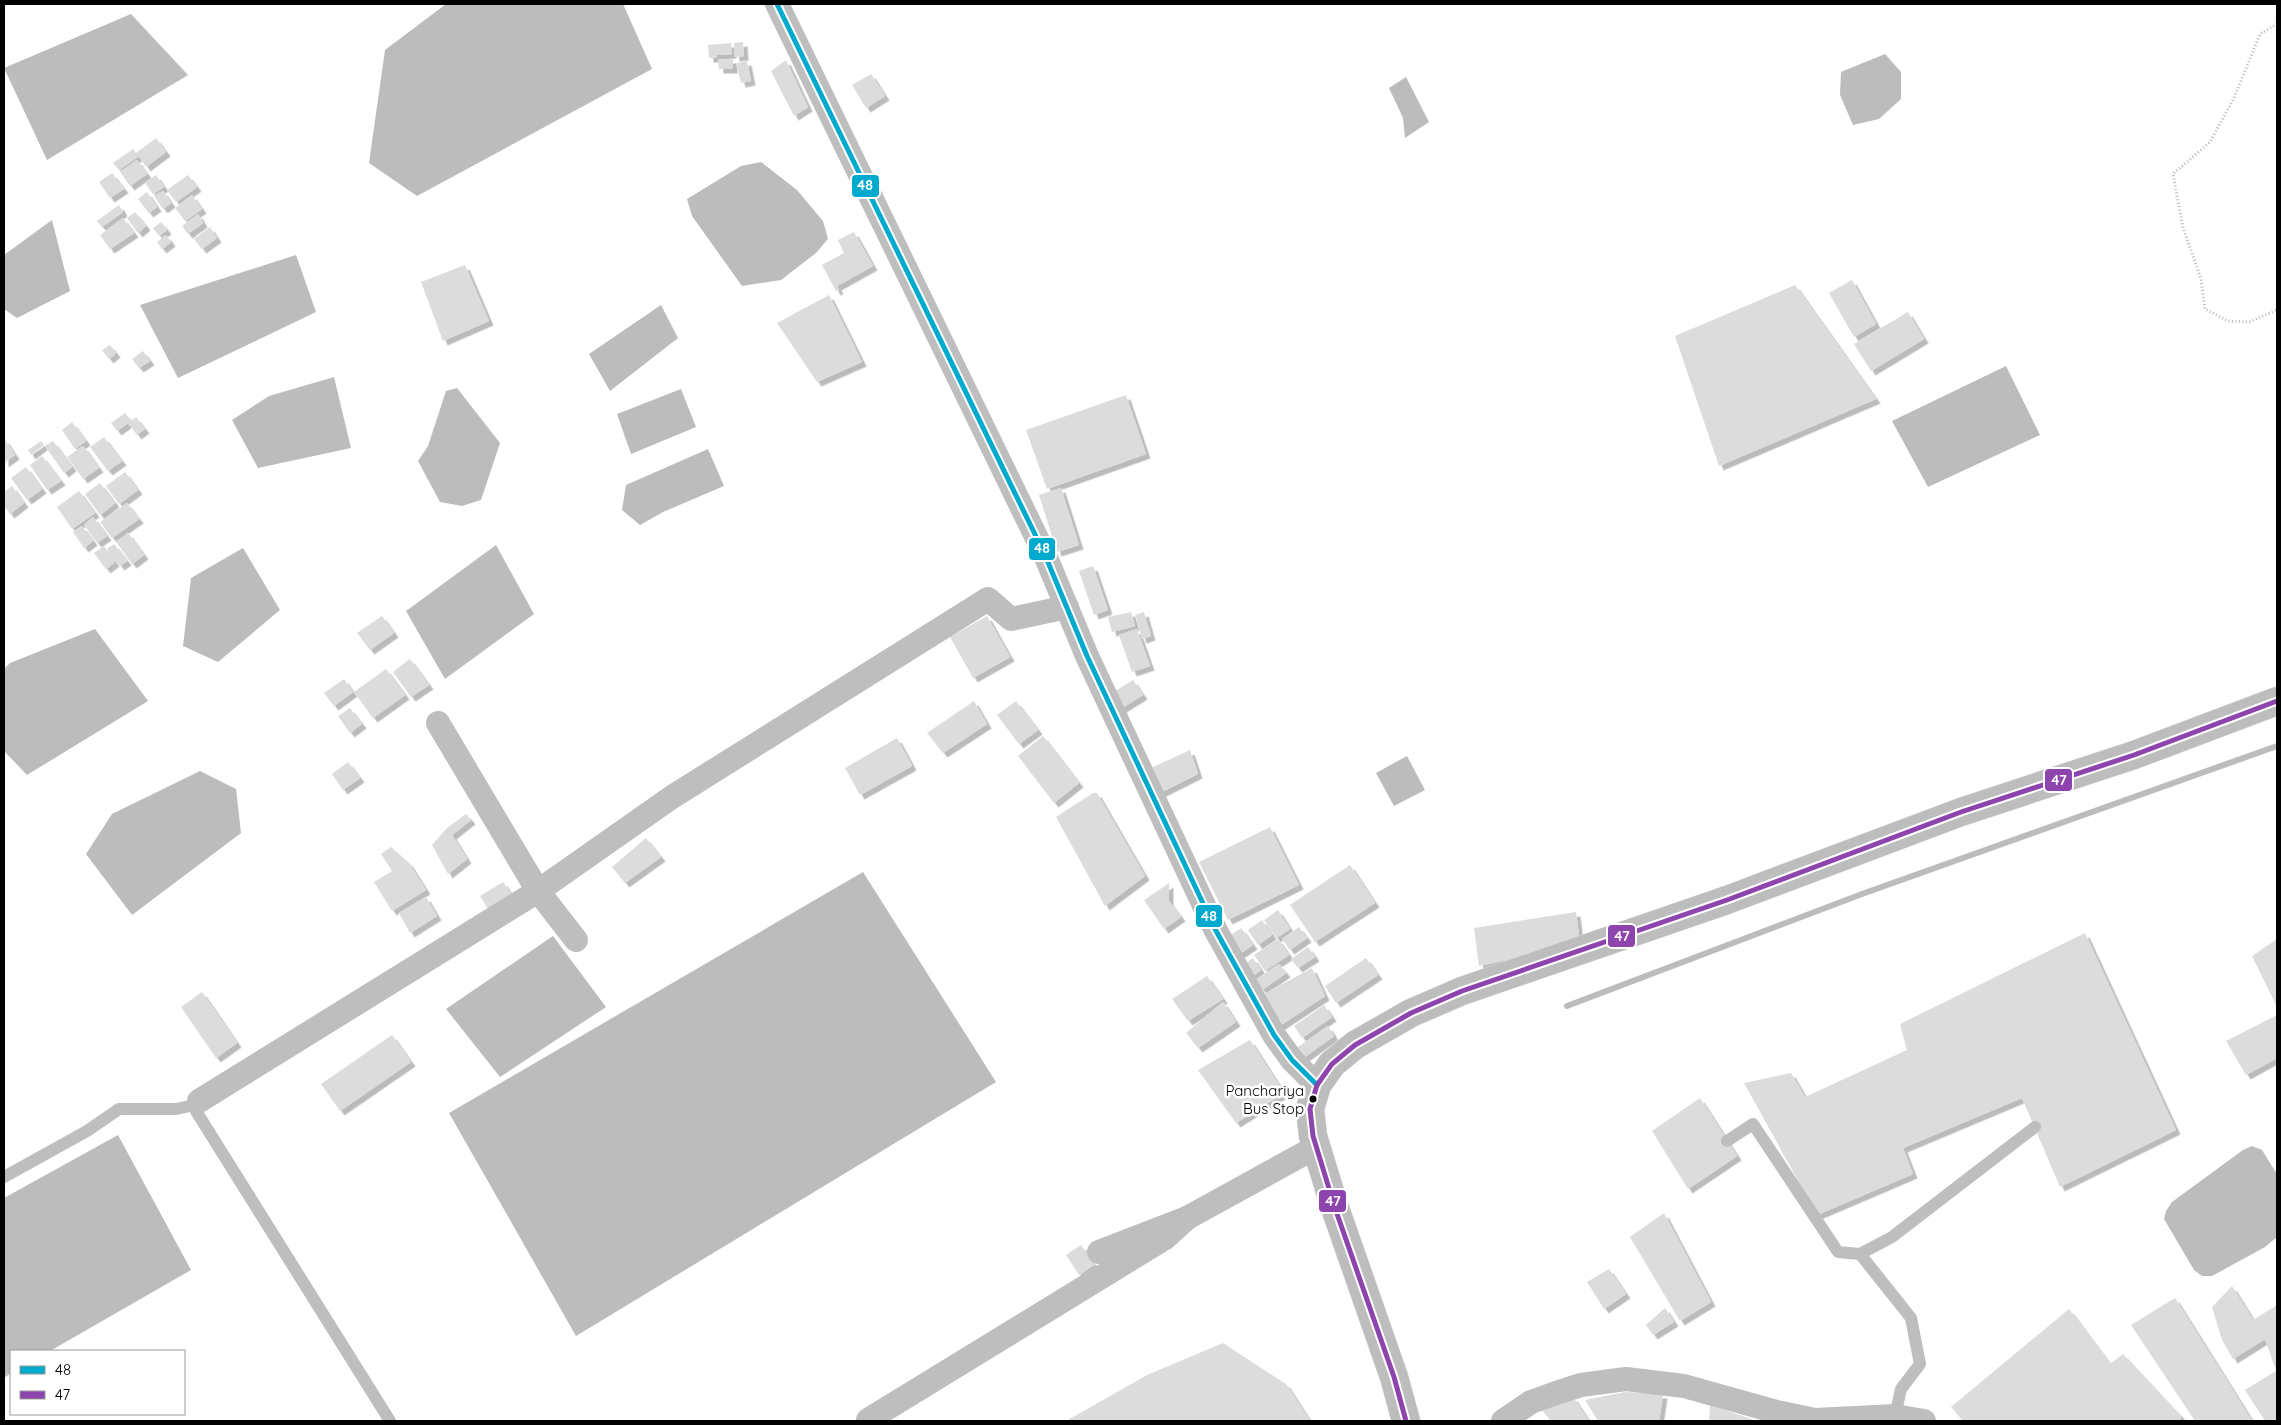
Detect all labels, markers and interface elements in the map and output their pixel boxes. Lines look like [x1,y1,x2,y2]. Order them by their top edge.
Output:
line badge: 48 [851,174,880,198]
text: 48 [857,176,873,194]
line badge: 48 [1028,537,1056,561]
text: 48 [1034,539,1050,557]
line badge: 47 [2044,768,2073,792]
text: 47 [2051,771,2067,789]
line badge: 48 [1195,904,1223,928]
text: 48 [1201,907,1217,925]
line badge: 47 [1607,924,1636,948]
text: 47 [1614,927,1630,945]
place label: Panchariya Bus Stop [1225,1081,1304,1118]
marker: Panchariya Bus Stop [1308,1094,1318,1104]
line badge: 47 [1318,1189,1347,1213]
text: 47 [1325,1192,1341,1210]
legend [10,1350,185,1415]
text: 48 [55,1360,71,1379]
text: 47 [55,1385,70,1404]

